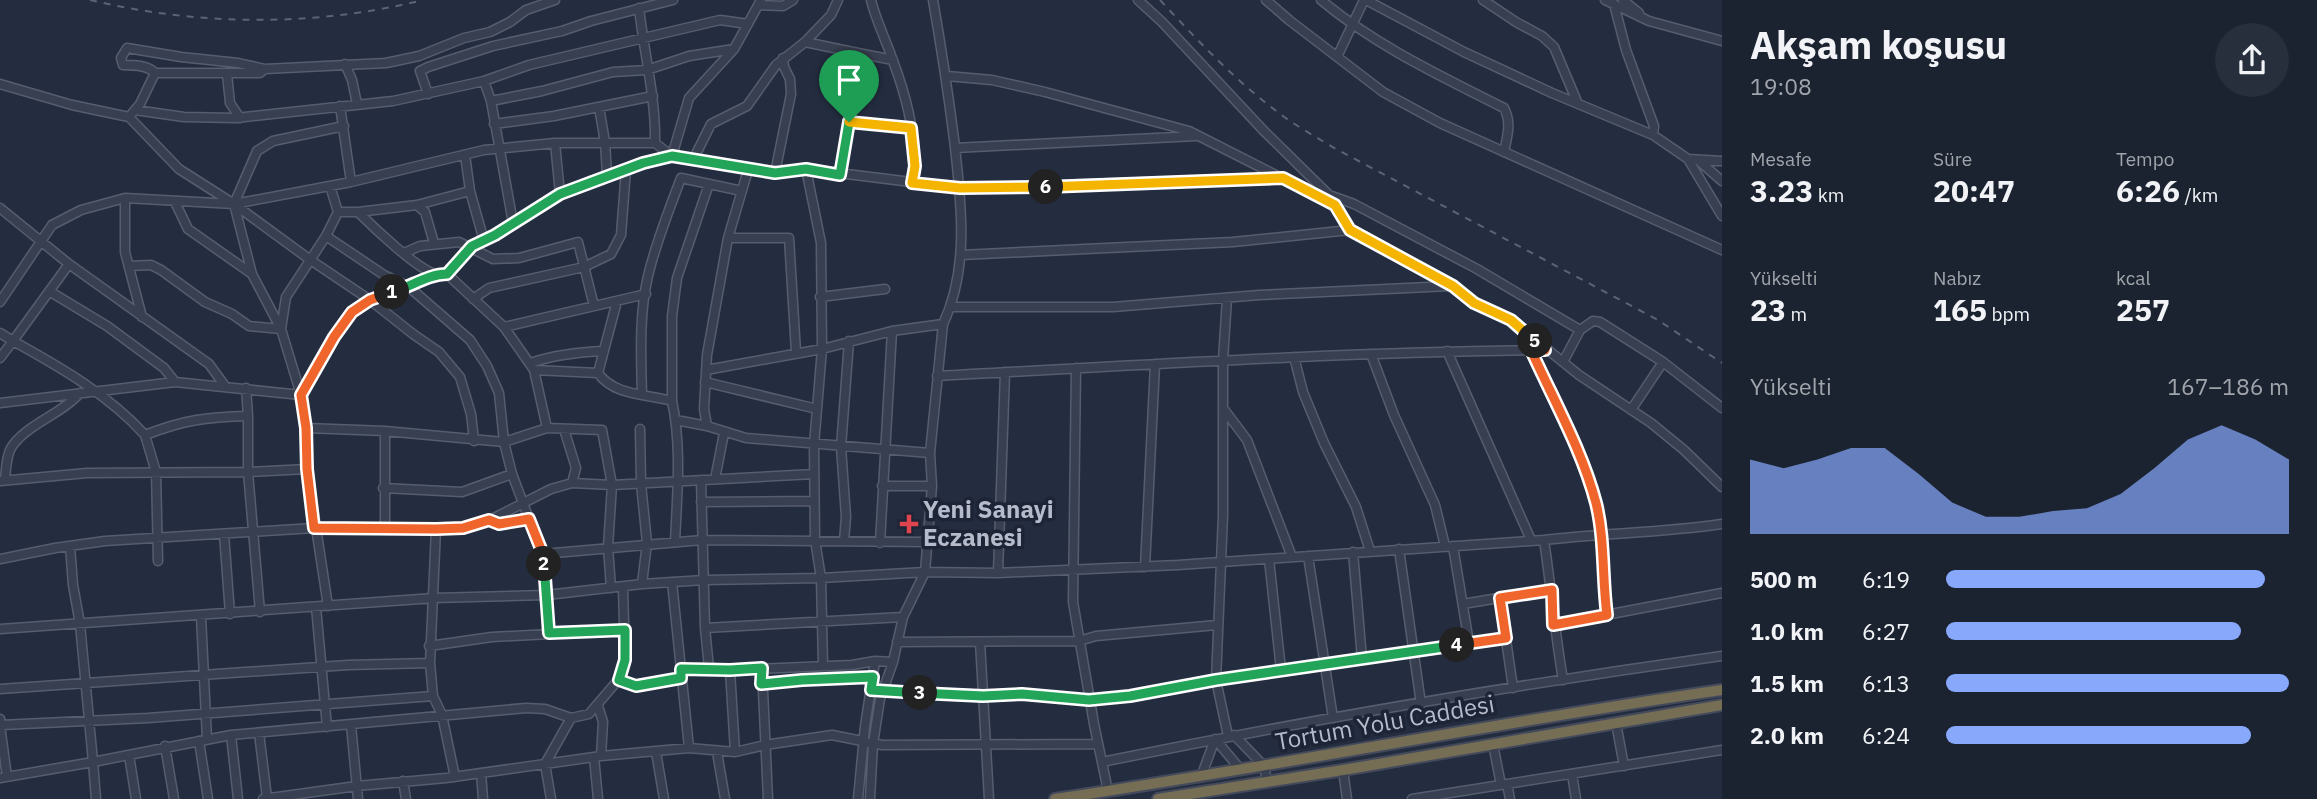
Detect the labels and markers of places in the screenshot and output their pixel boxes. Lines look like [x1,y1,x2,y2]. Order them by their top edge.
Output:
pin [819,50,879,122]
pin: 6 [1028,170,1064,204]
pin: 1 [374,274,410,310]
pin: 5 [1518,324,1552,358]
place label: Yeni Sanayi Eczanesi [923,493,1054,553]
marker: Yeni Sanayi Eczanesi [901,516,917,532]
pin: 2 [526,546,562,582]
pin: 4 [1440,628,1474,662]
pin: 3 [902,676,937,710]

